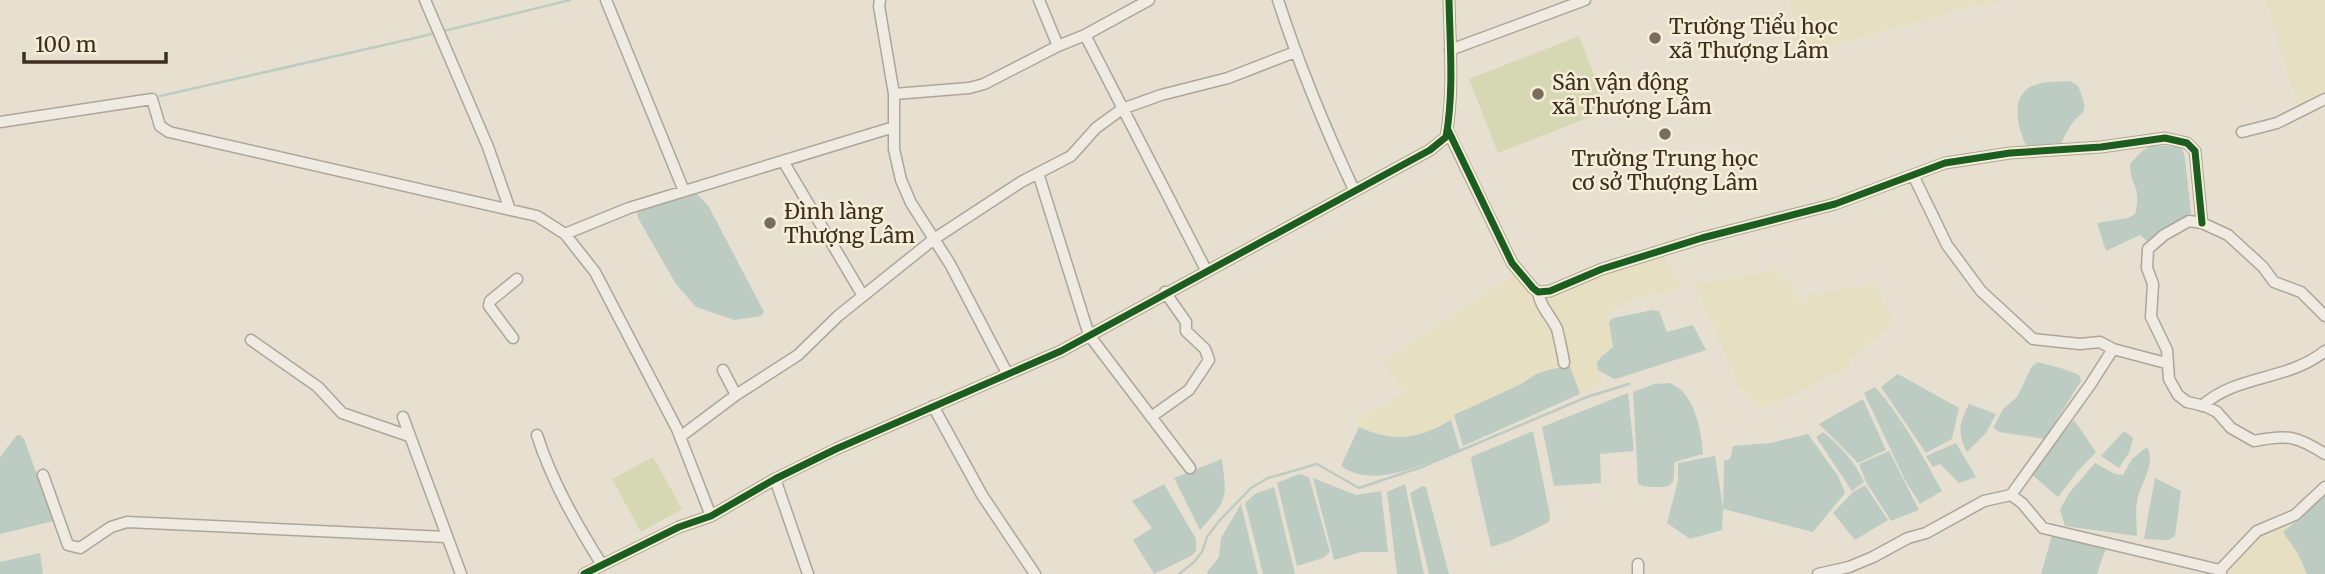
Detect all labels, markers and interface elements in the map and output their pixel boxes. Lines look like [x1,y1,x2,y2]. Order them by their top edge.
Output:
place label: Trường Tiểu học xã Thượng Lâm [1669,12,1838,64]
scale bar [24,21,166,65]
marker: Trường Tiểu học xã Thượng Lâm [1647,30,1663,46]
text: 100 m [35,31,97,58]
place label: Sân vận động xã Thượng Lâm [1552,69,1712,120]
marker: Sân vận động xã Thượng Lâm [1530,86,1546,102]
marker: Trường Trung học cơ sở Thượng Lâm [1657,126,1673,142]
place label: Trường Trung học cơ sở Thượng Lâm [1572,145,1758,196]
place label: Đình làng Thượng Lâm [784,198,915,249]
marker: Đình làng Thượng Lâm [762,215,778,231]

